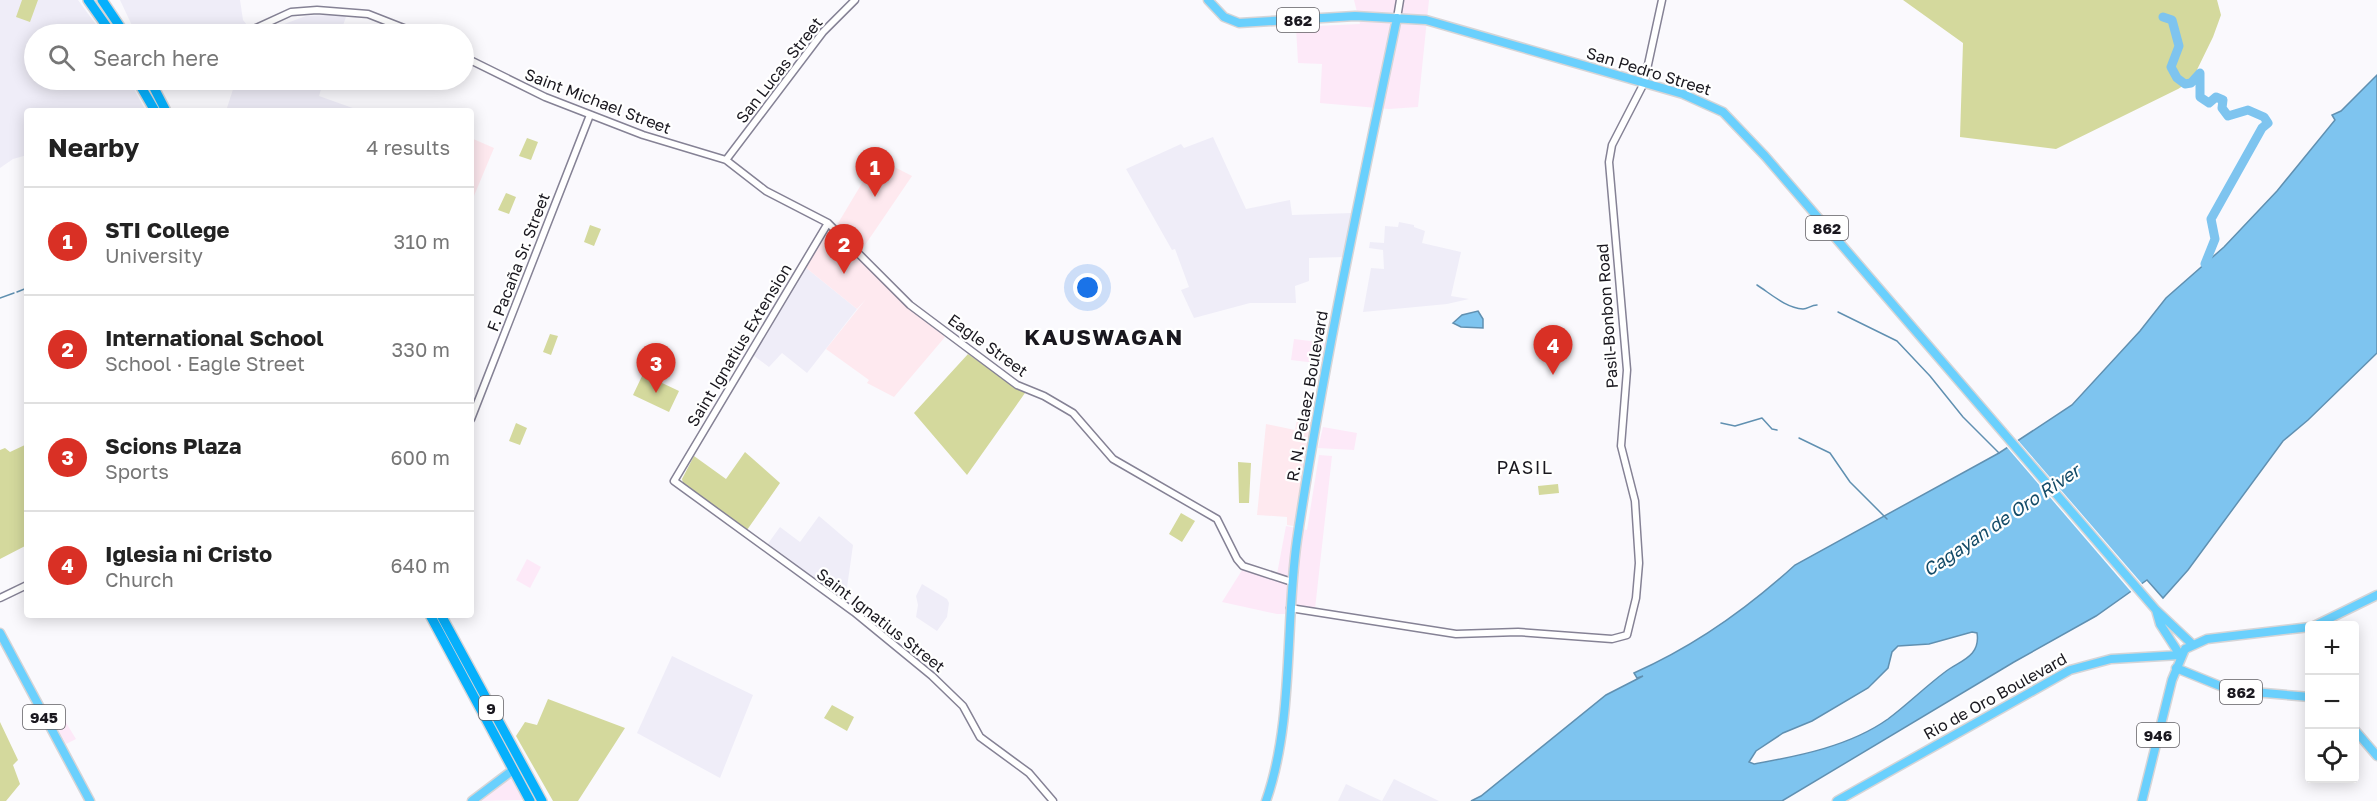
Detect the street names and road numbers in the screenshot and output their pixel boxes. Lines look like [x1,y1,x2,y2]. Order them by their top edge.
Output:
road number: 862 [1277,8,1319,32]
street label: San Lucas Street [731,13,827,127]
street label: San Pedro Street [1584,42,1714,100]
street label: Saint Michael Street [522,64,674,138]
street label: F. Pacaña Sr. Street [482,190,554,334]
road number: 862 [1806,216,1848,240]
street label: Pasil-Bonbon Road [1592,243,1622,389]
street label: Saint Ignatius Extension [682,260,796,430]
street label: Eagle Street [944,309,1032,381]
street label: R. N. Pelaez Boulevard [1282,309,1332,483]
street label: Saint Ignatius Street [813,564,949,676]
street label: Rio de Oro Boulevard [1920,648,2070,744]
road number: 862 [2220,680,2262,704]
road number: 9 [479,696,503,720]
road number: 945 [23,705,65,729]
road number: 946 [2137,723,2179,747]

